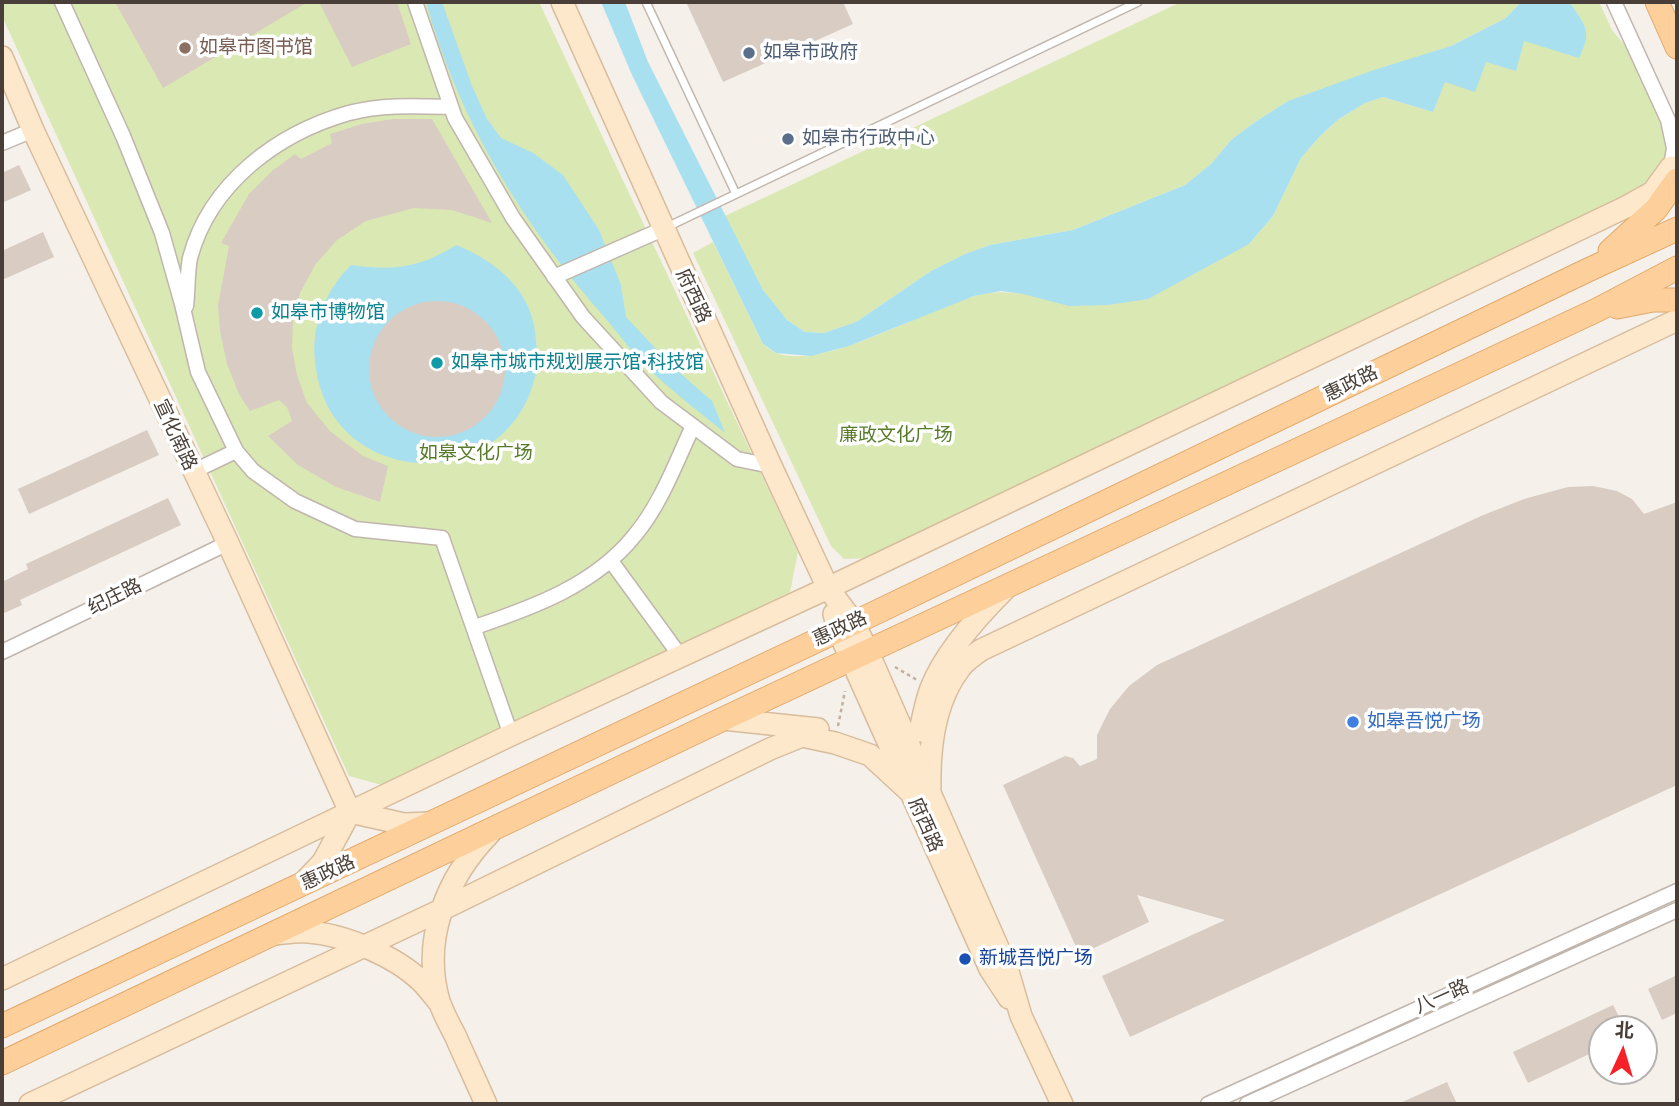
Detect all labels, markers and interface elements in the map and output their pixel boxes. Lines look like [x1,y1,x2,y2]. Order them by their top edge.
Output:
place label: 如皋市图书馆 [199,37,313,59]
marker: 如皋市图书馆 [177,40,193,56]
place label: 如皋市政府 [763,42,858,64]
marker: 如皋市政府 [741,45,757,61]
place label: 如皋市行政中心 [802,128,935,150]
marker: 如皋市行政中心 [780,131,796,147]
street label: 府西路 [671,265,715,327]
place label: 如皋市博物馆 [271,302,385,324]
marker: 如皋市博物馆 [249,305,265,321]
place label: 如皋市城市规划展示馆·科技馆 [451,352,704,374]
marker: 如皋市城市规划展示馆·科技馆 [429,355,445,371]
street label: 惠政路 [1320,361,1382,407]
street label: 宣化南路 [149,396,201,474]
park label: 廉政文化广场 [839,425,953,447]
park label: 如皋文化广场 [419,443,533,465]
street label: 纪庄路 [84,574,146,620]
street label: 惠政路 [809,607,871,651]
place label: 如皋吾悦广场 [1367,711,1481,733]
marker: 如皋吾悦广场 [1345,714,1361,730]
street label: 府西路 [903,794,947,856]
street label: 惠政路 [297,851,359,895]
place label: 新城吾悦广场 [979,948,1093,970]
marker: 新城吾悦广场 [957,951,973,967]
street label: 八一路 [1411,975,1473,1019]
north arrow [1588,1015,1658,1085]
text: 北 [1614,1018,1635,1043]

